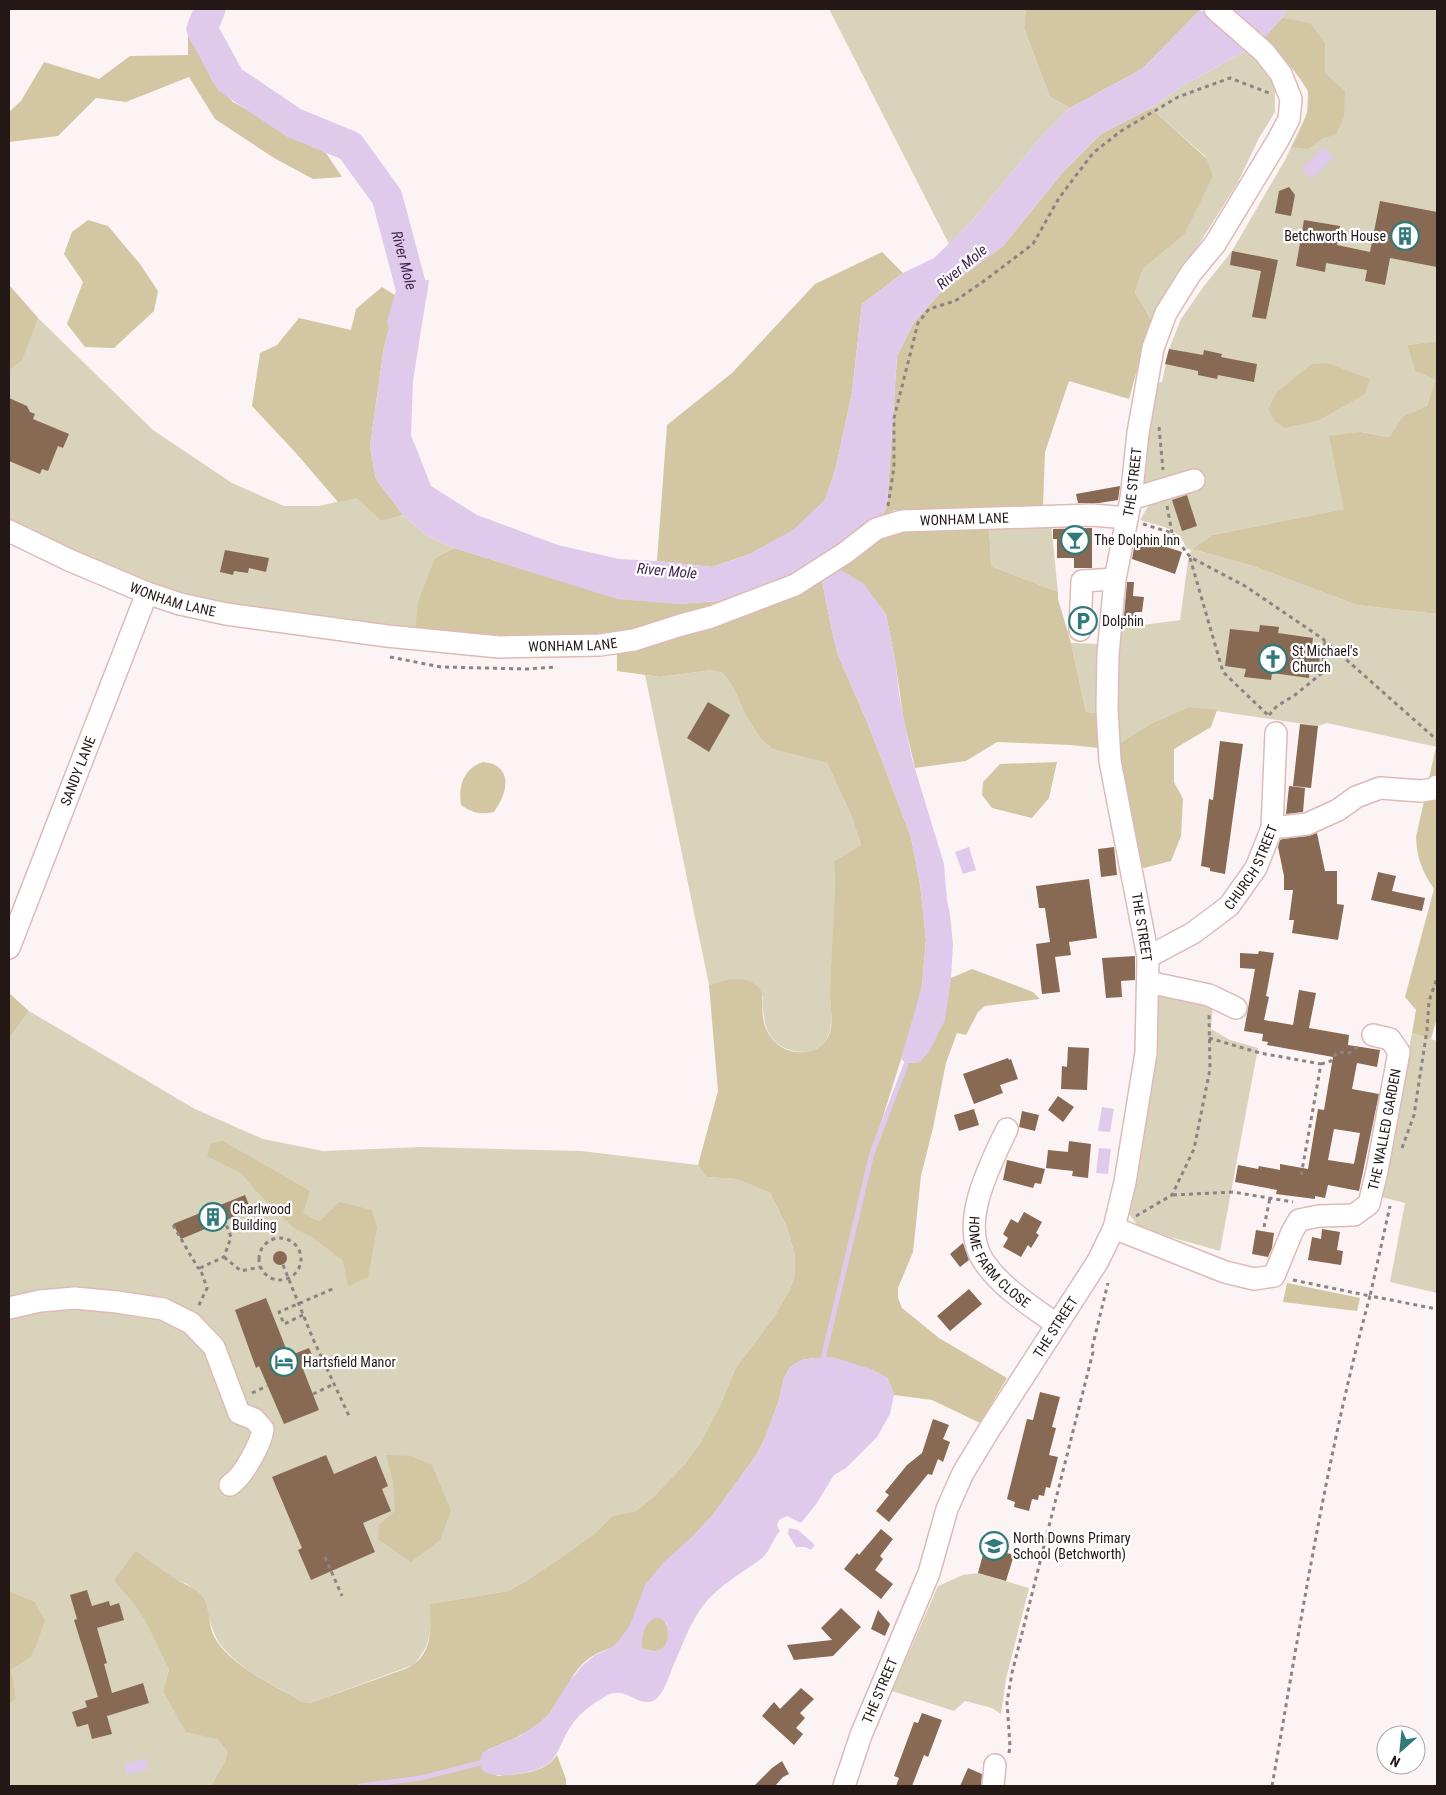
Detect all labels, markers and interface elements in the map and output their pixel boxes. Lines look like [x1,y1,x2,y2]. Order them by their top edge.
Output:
building icon: Betchworth House [1390,221,1420,251]
place label: Betchworth House [1284,228,1386,244]
water label: River Mole [387,229,420,292]
water label: River Mole [933,241,991,293]
street label: THE STREET [1120,447,1144,518]
street label: WONHAM LANE [920,510,1009,528]
bar icon: The Dolphin Inn [1060,525,1090,555]
place label: The Dolphin Inn [1094,532,1180,548]
water label: River Mole [636,559,698,583]
street label: WONHAM LANE [127,579,217,620]
parking icon: Dolphin [1068,606,1098,636]
place label: Dolphin [1102,613,1144,629]
street label: WONHAM LANE [528,635,618,654]
place label: St Michael's Church [1292,643,1358,675]
church icon: St Michael's Church [1258,644,1288,674]
street label: SANDY LANE [57,734,99,808]
street label: CHURCH STREET [1221,822,1280,913]
street label: THE STREET [1129,891,1155,963]
street label: THE WALLED GARDEN [1365,1067,1404,1192]
place label: Charlwood Building [232,1201,291,1233]
building icon: Charlwood Building [198,1202,228,1232]
street label: HOME FARM CLOSE [966,1215,1033,1311]
street label: THE STREET [1030,1294,1081,1361]
hotel icon: Hartsfield Manor [269,1347,299,1377]
place label: Hartsfield Manor [303,1354,396,1370]
place label: North Downs Primary School (Betchworth) [1013,1530,1131,1563]
school or university icon: North Downs Primary School (Betchworth) [979,1531,1009,1561]
street label: THE STREET [859,1655,901,1726]
north arrow [1376,1725,1426,1775]
text: N [1388,1753,1403,1771]

